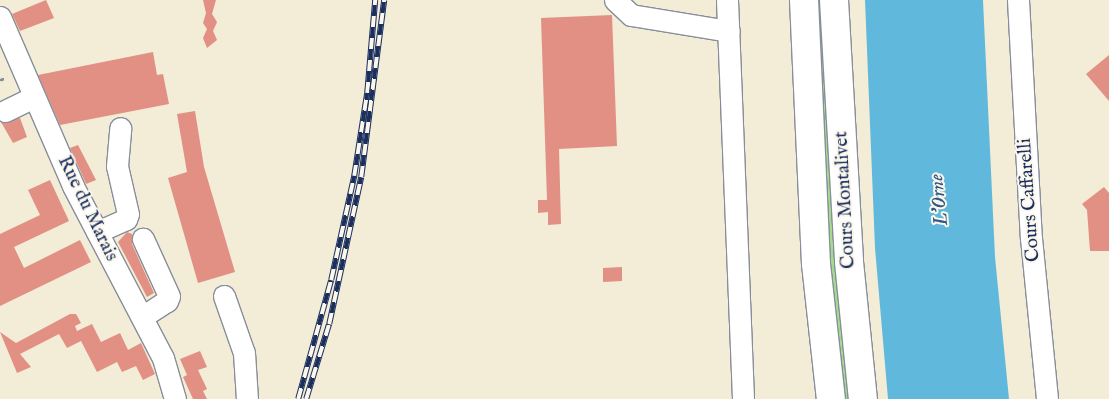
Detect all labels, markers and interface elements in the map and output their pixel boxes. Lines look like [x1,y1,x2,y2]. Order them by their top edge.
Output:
street label: Cours Montalivet [831,131,861,269]
street label: Cours Caffarelli [1014,137,1046,263]
street label: Rue du Marais [52,153,122,265]
water label: L'Orne [924,173,954,227]

